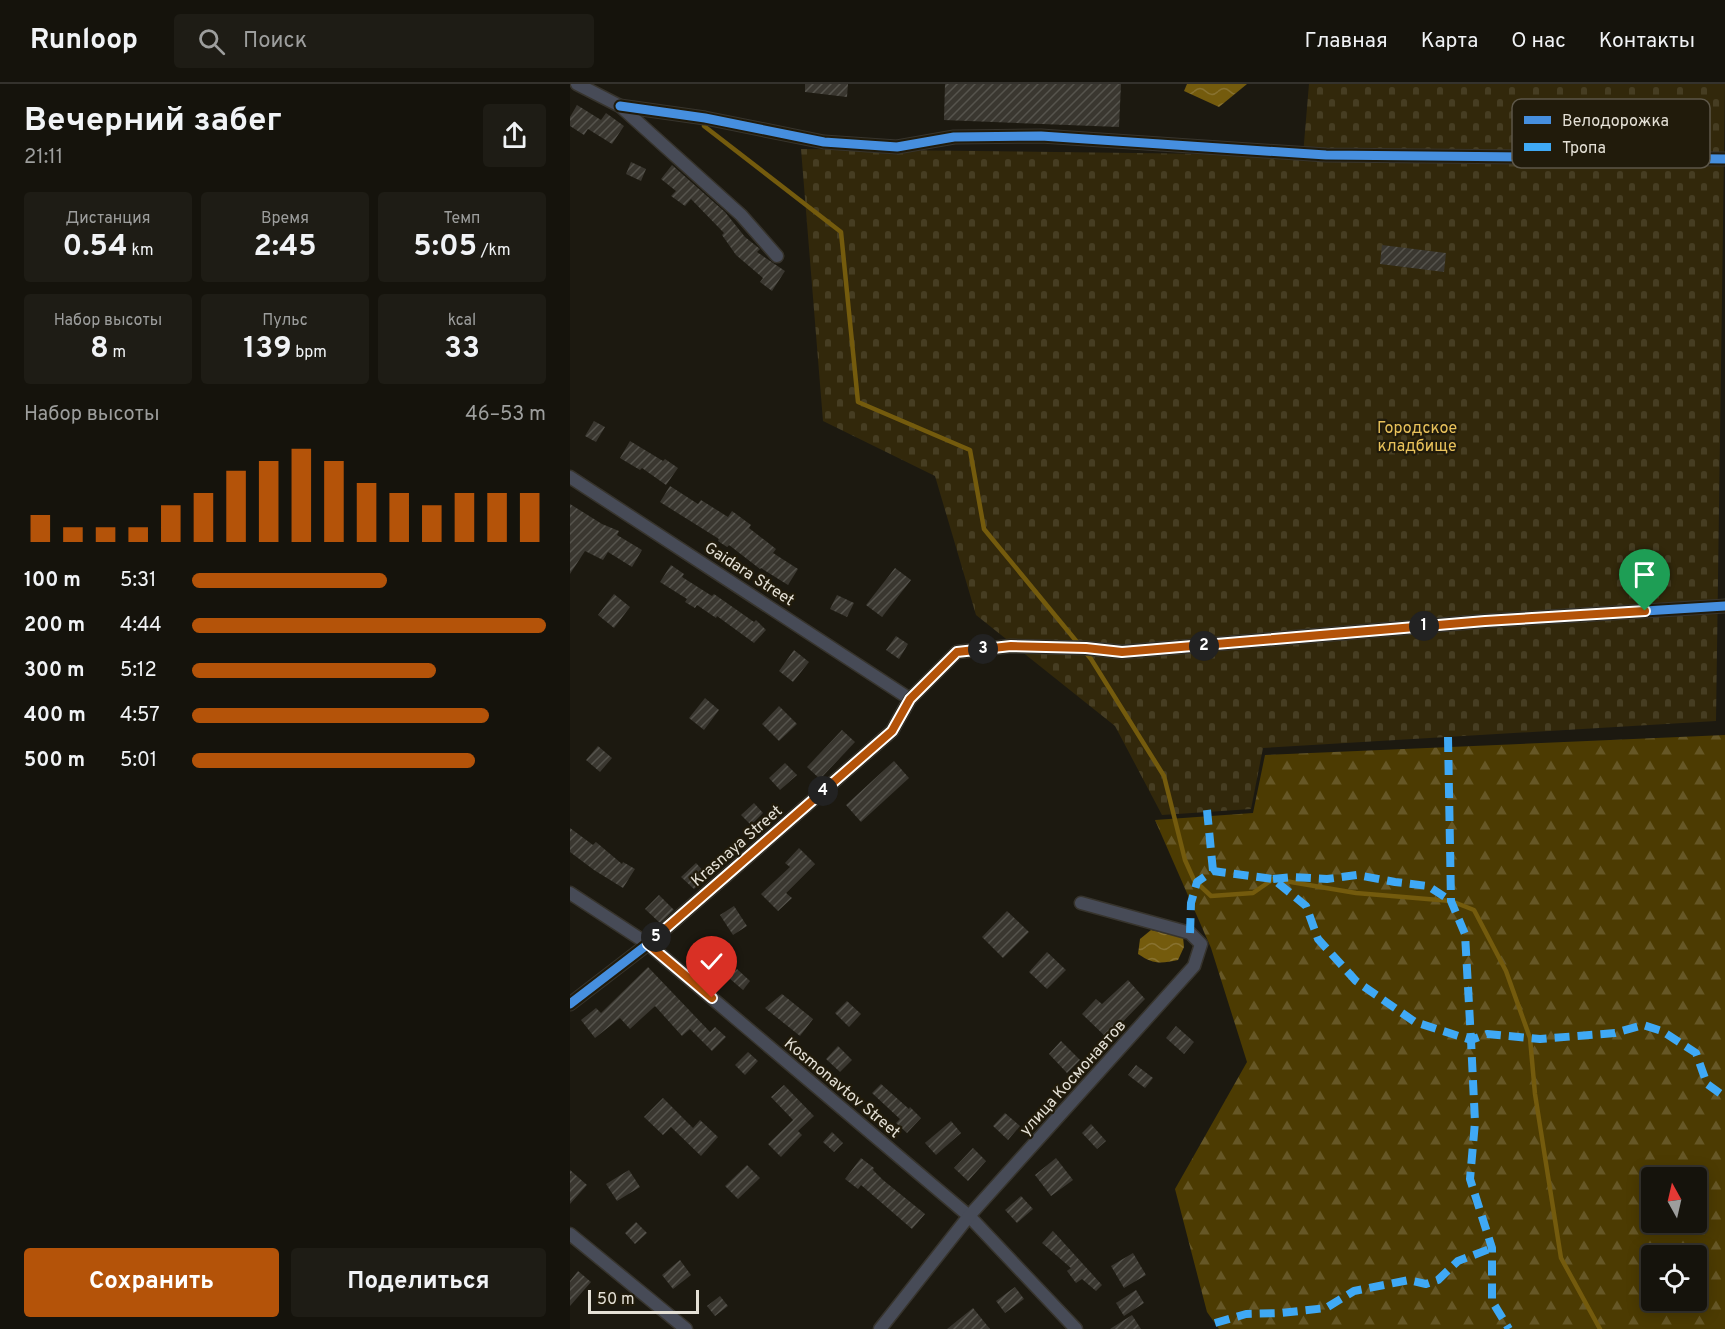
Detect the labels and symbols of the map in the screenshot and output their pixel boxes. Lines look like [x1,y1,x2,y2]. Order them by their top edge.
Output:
legend [1512,99,1710,168]
text: Велодорожка [1562,112,1669,132]
text: Тропа [1562,139,1606,159]
park label: Городское кладбище [1377,419,1457,457]
street label: Gaidara Street [700,538,798,611]
pin [1619,549,1670,611]
pin: 1 [1409,611,1439,641]
pin: 2 [1189,631,1219,661]
pin: 3 [968,634,998,664]
pin: 4 [808,776,838,806]
street label: Krasnaya Street [688,801,787,892]
pin: 5 [641,922,671,952]
pin [686,936,737,998]
street label: улица Космонавтов [1016,1016,1131,1141]
street label: Kosmonavtov Street [780,1034,904,1143]
north arrow [1641,1167,1707,1233]
scale bar [588,1287,699,1314]

